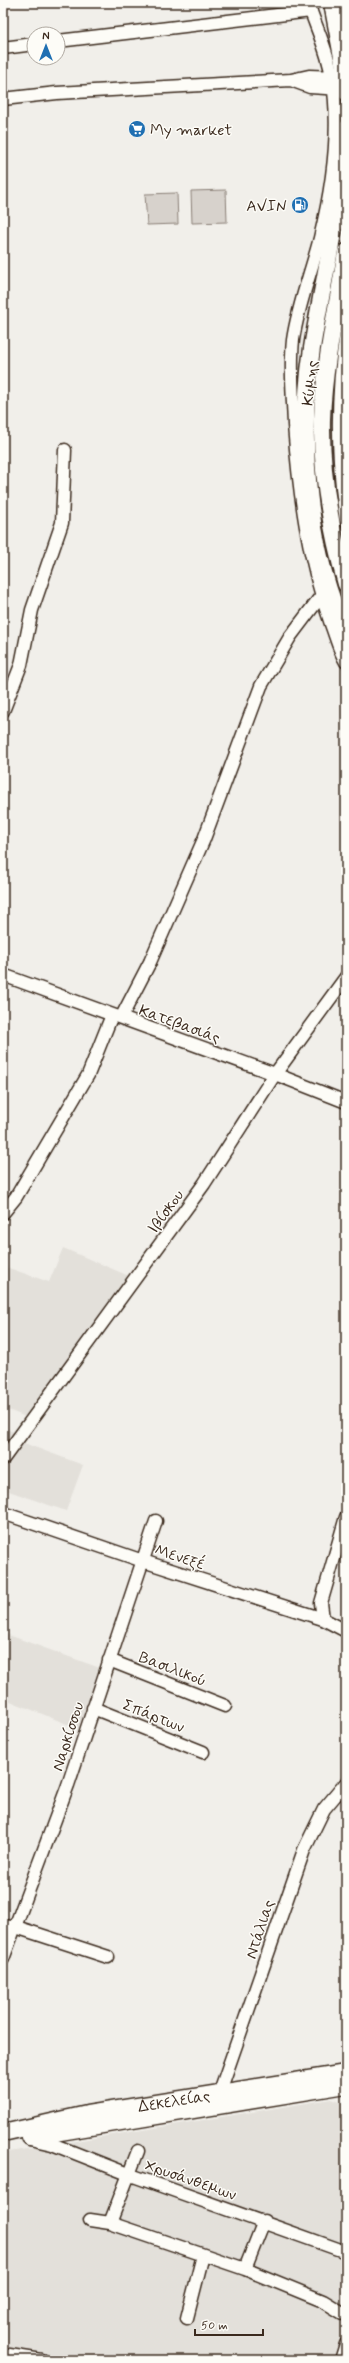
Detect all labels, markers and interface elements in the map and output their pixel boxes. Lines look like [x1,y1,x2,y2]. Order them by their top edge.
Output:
north arrow [26,26,66,66]
text: N [42,30,50,44]
supermarket icon: My market [127,119,147,139]
place label: My market [150,120,233,141]
fuel station icon: AVIN [290,195,310,215]
place label: AVIN [246,196,287,217]
street label: Κύμης [298,359,323,407]
street label: Κατεβασιάς [136,1000,223,1049]
street label: Ιβίσκου [143,1186,189,1238]
street label: Μενεξέ [152,1539,208,1575]
street label: Βασιλικού [136,1647,209,1692]
street label: Σπάρτων [119,1694,187,1738]
street label: Ναρκίσσου [47,1699,89,1774]
street label: Ντάλιας [241,1897,280,1962]
street label: Δεκελείας [136,2086,212,2118]
street label: Χρυσάνθεμων [142,2155,239,2206]
scale bar [195,2311,263,2337]
text: 50 m [201,2318,228,2334]

